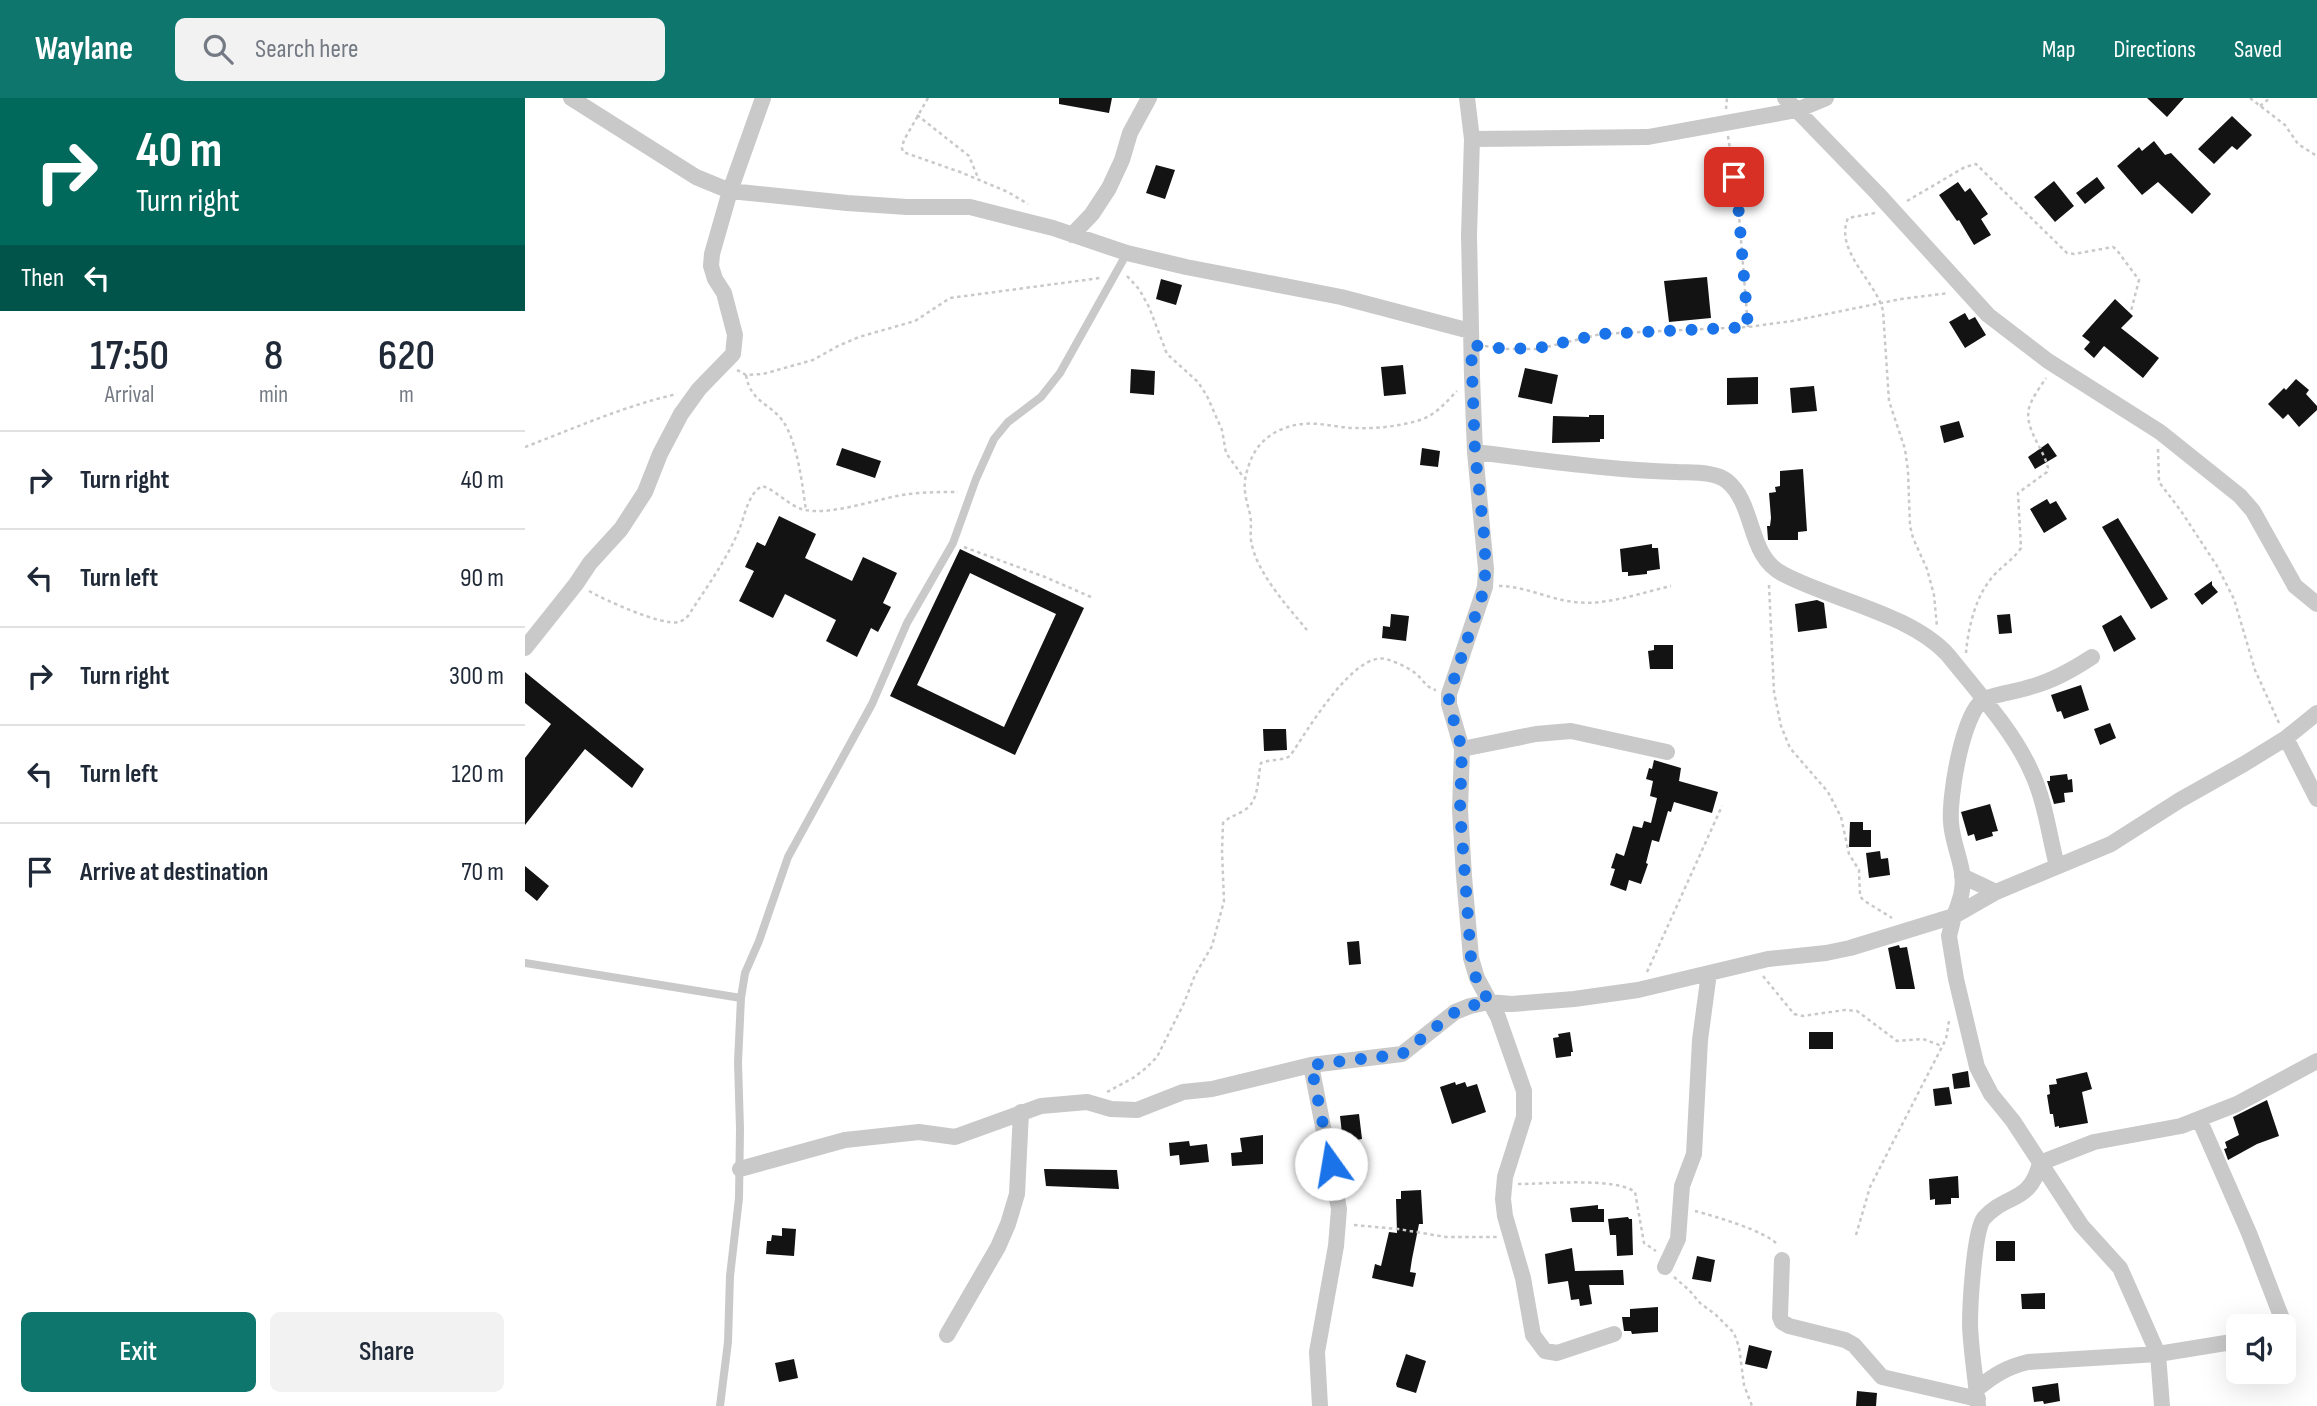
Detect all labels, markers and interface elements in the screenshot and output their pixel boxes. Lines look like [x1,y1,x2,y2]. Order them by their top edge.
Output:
search box [175,18,665,81]
text: Waylane [35,29,133,69]
icon: search [199,30,237,68]
text: Search here [255,34,358,65]
text: Map [2042,35,2075,64]
text: Directions [2113,35,2196,64]
text: Saved [2234,35,2282,64]
text: 40 m [136,122,222,181]
icon: right [21,126,112,217]
pin [1704,147,1764,207]
icon: arrive [1715,158,1753,196]
text: Turn right [136,182,240,221]
icon: left [78,259,116,297]
text: Then [21,263,64,294]
text: 17:50 [90,331,169,382]
text: 8 [264,331,283,382]
text: 620 [378,331,435,382]
text: Arrival [105,381,154,409]
text: min [259,381,288,409]
text: m [399,381,414,409]
icon: right [21,461,59,499]
text: Turn right [80,465,169,496]
text: 40 m [461,465,504,496]
icon: left [21,559,59,597]
text: Turn left [80,563,158,594]
text: 90 m [460,563,504,594]
icon: right [21,657,59,695]
text: Turn right [80,661,169,692]
text: 300 m [449,661,504,692]
icon: left [21,755,59,793]
text: Turn left [80,759,158,790]
text: 120 m [451,759,504,790]
icon: arrive [21,853,59,891]
text: Arrive at destination [80,857,268,888]
text: 70 m [461,857,504,888]
position arrow [1294,1127,1368,1201]
button: Exit [21,1312,256,1392]
button: Share [270,1312,504,1392]
map controls [2226,1314,2296,1384]
button: sound [2226,1314,2296,1384]

